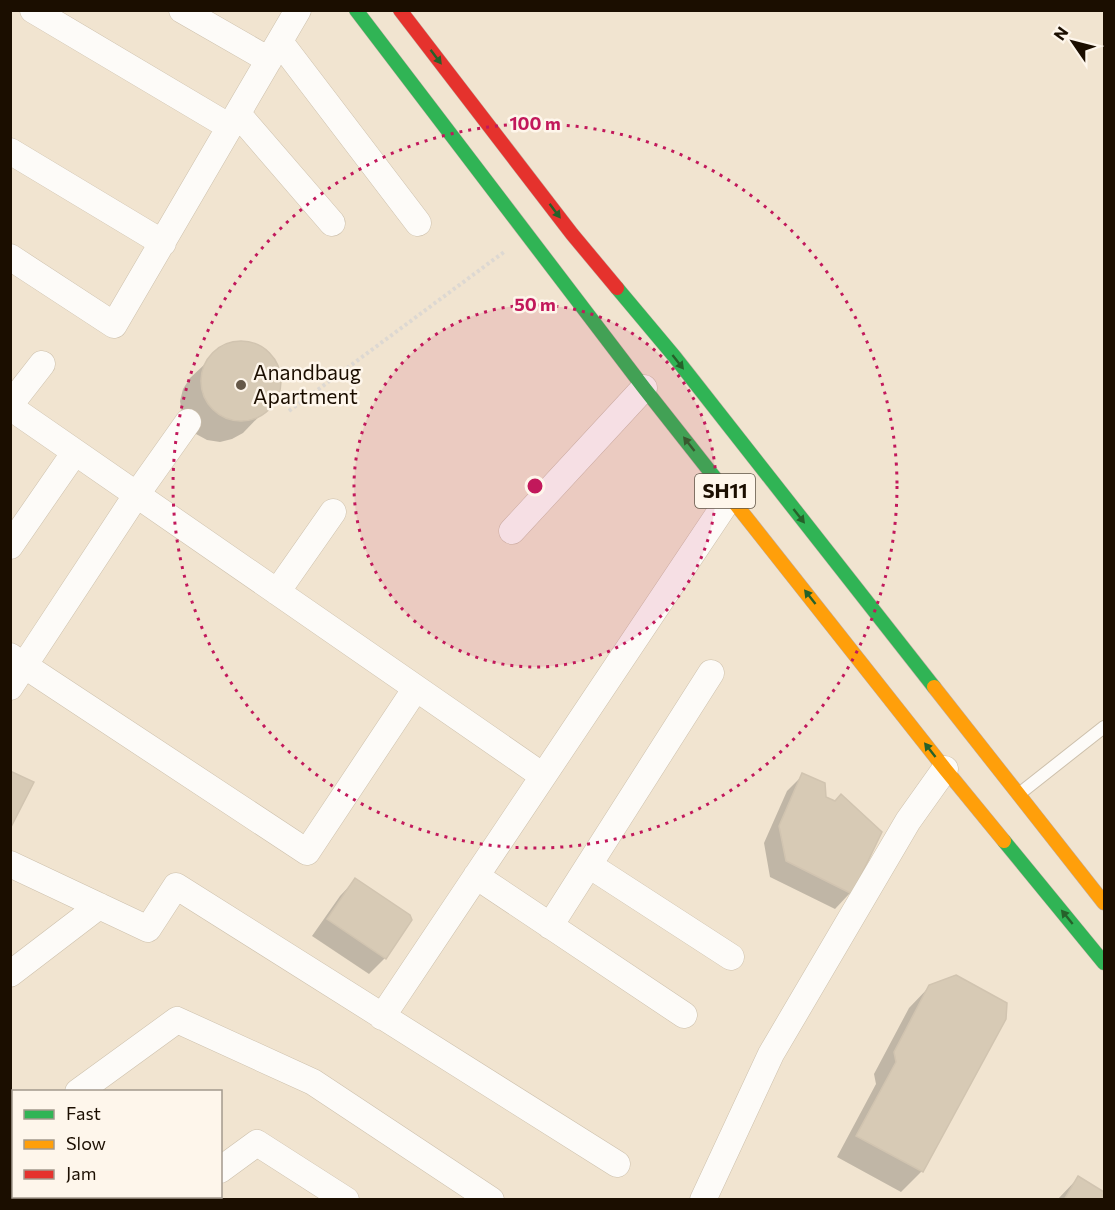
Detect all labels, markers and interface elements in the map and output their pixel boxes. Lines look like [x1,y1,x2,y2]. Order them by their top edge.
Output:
north arrow [1043,12,1103,72]
text: N [1049,23,1072,43]
one-way arrow [430,49,442,64]
text: 100 m [509,112,561,134]
one-way arrow [548,204,560,219]
text: 50 m [514,293,556,315]
one-way arrow [672,355,684,370]
place label: Anandbaug Apartment [253,359,361,408]
marker: Anandbaug Apartment [234,378,248,392]
one-way arrow [683,437,695,452]
road number: SH11 [695,474,755,508]
centre of rings [525,476,545,496]
one-way arrow [792,508,805,524]
one-way arrow [804,590,816,605]
one-way arrow [925,743,937,758]
one-way arrow [1062,910,1074,925]
legend [12,1090,222,1198]
text: Fast [66,1102,101,1124]
text: Slow [66,1132,106,1154]
text: Jam [66,1162,96,1184]

